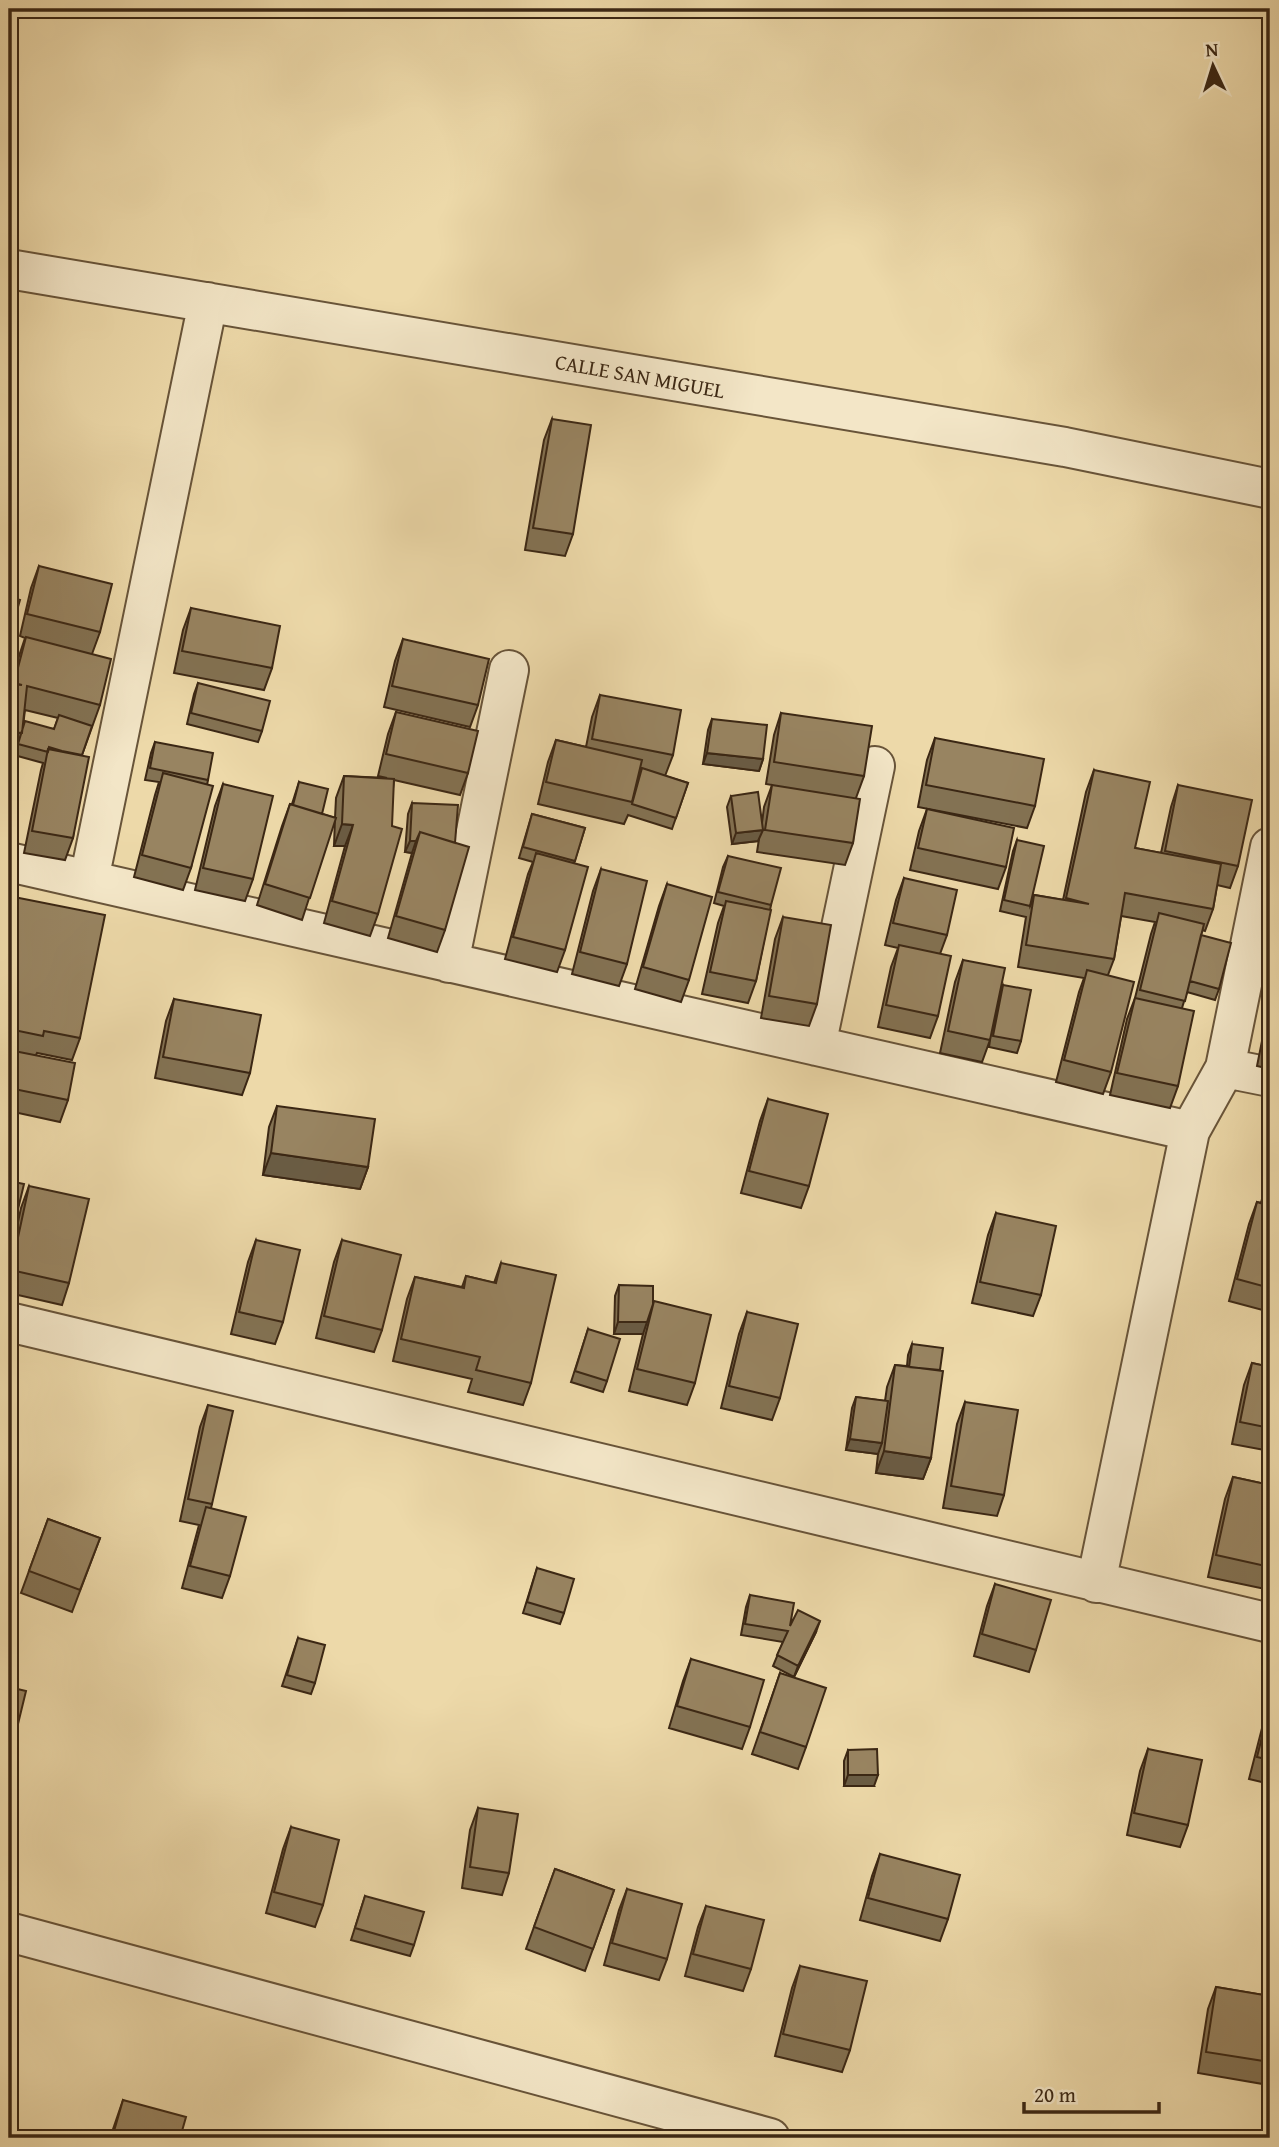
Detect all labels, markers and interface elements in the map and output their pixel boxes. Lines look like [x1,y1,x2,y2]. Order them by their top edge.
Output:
north arrow [1178,32,1248,102]
text: N [1205,35,1219,63]
street label: CALLE SAN MIGUEL [553,346,727,406]
scale bar [1024,2070,1158,2114]
text: 20 m [1034,2079,1076,2110]

